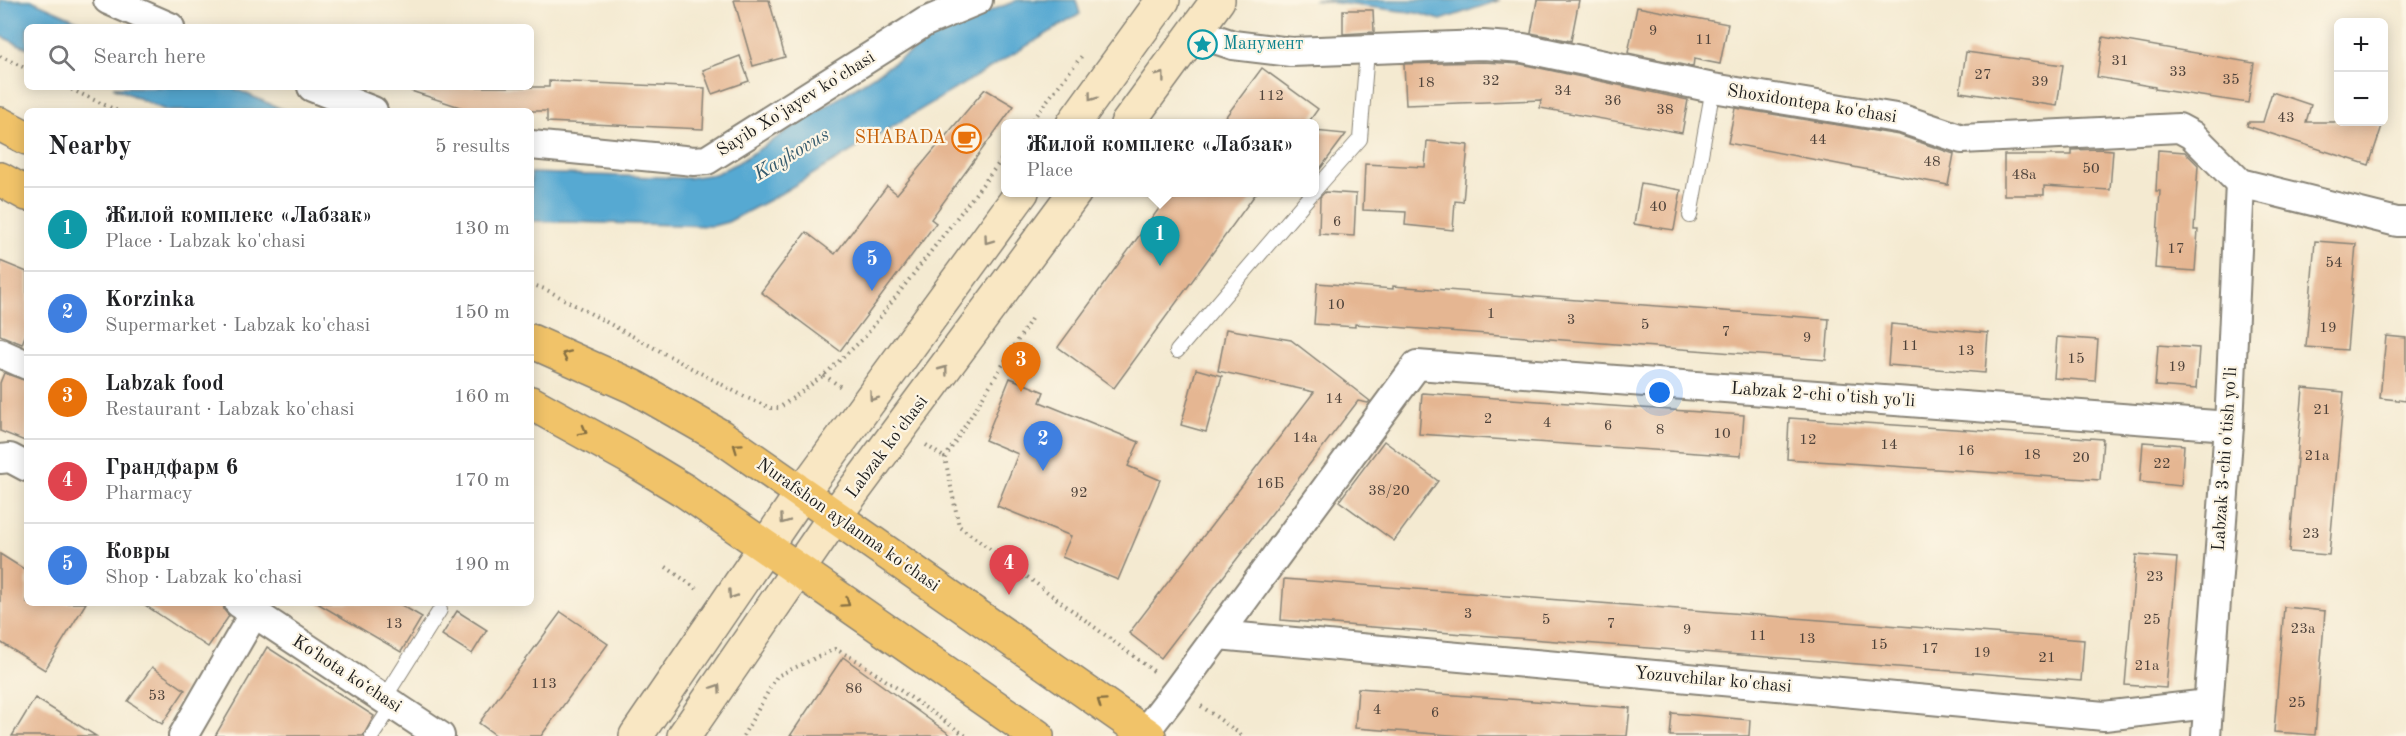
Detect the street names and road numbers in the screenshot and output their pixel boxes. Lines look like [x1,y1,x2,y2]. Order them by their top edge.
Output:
street label: Sayib Xo'jayev ko'chasi [714,48,878,160]
street label: Shoxidontepa ko'chasi [1726,82,1898,126]
street label: Labzak 3-chi o'tish yo'li [2210,366,2240,552]
street label: Labzak 2-chi o'tish yo'li [1730,380,1916,410]
street label: Labzak ko'chasi [843,392,931,502]
street label: Nurafshon aylanma ko'chasi [753,455,943,595]
street label: Koʻhota koʻchasi [289,632,405,716]
street label: Yozuvchilar ko'chasi [1634,664,1792,696]

